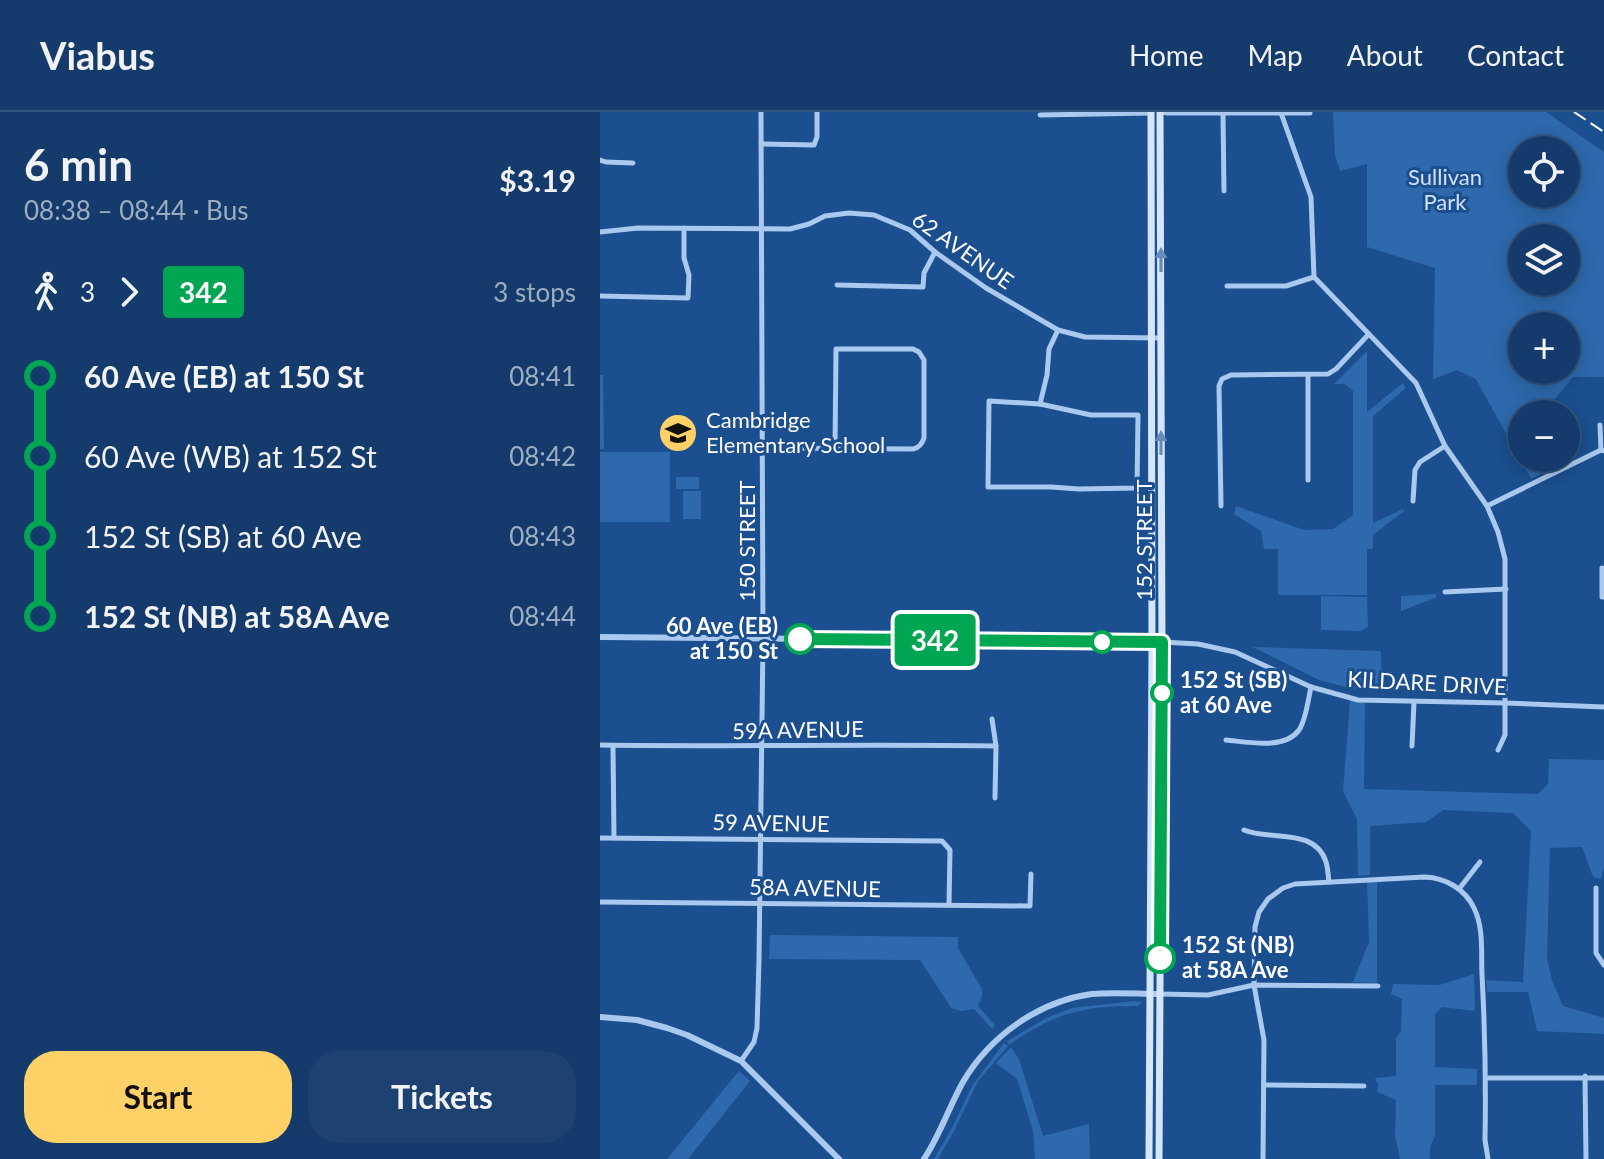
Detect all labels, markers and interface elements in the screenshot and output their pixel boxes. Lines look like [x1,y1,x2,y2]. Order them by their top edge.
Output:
text: Viabus [40,32,155,78]
text: Home [1129,38,1204,72]
text: Map [1248,38,1303,72]
text: About [1347,38,1423,72]
text: Contact [1467,38,1564,72]
map controls [1508,136,1580,472]
button: locate [1508,136,1580,208]
text: 6 min [24,138,133,190]
text: $3.19 [499,162,576,198]
park label: Sullivan Park [1408,163,1482,215]
text: 08:38 – 08:44 · Bus [24,194,248,226]
street label: 62 AVENUE [907,205,1019,294]
button: layers [1508,224,1580,296]
one-way arrow [1155,247,1167,272]
icon: walk [24,270,68,314]
icon: forward [107,270,151,314]
text: 342 [179,275,228,309]
text: 3 [80,276,95,308]
text: 3 stops [493,276,576,308]
button: + [1508,312,1580,384]
text: 60 Ave (EB) at 150 St [84,358,364,394]
text: 08:41 [509,360,576,392]
button: − [1508,400,1580,472]
place label: Cambridge Elementary School [706,406,885,458]
school or university icon: Cambridge Elementary School [657,412,699,454]
one-way arrow [1155,430,1167,455]
text: 60 Ave (WB) at 152 St [84,438,377,474]
text: 08:42 [509,440,576,472]
street label: 152 STREET [1130,479,1157,601]
street label: 150 STREET [733,480,760,602]
text: 152 St (SB) at 60 Ave [84,518,362,554]
text: 08:43 [509,520,576,552]
text: 152 St (NB) at 58A Ave [84,598,390,634]
text: 08:44 [509,600,576,632]
place label: 60 Ave (EB) at 150 St [666,612,779,664]
line badge: 342 [889,614,981,666]
text: 342 [911,623,959,657]
marker: 60 Ave (EB) at 150 St [785,624,815,654]
unlabelled marker [1091,631,1113,653]
street label: KILDARE DRIVE [1347,665,1507,700]
place label: 152 St (SB) at 60 Ave [1180,666,1287,718]
marker: 152 St (SB) at 60 Ave [1151,682,1173,704]
street label: 59A AVENUE [732,715,864,744]
street label: 59 AVENUE [712,808,830,837]
street label: 58A AVENUE [749,873,881,902]
place label: 152 St (NB) at 58A Ave [1182,931,1294,983]
marker: 152 St (NB) at 58A Ave [1145,943,1175,973]
button: Start [24,1051,292,1143]
button: Tickets [308,1051,576,1143]

